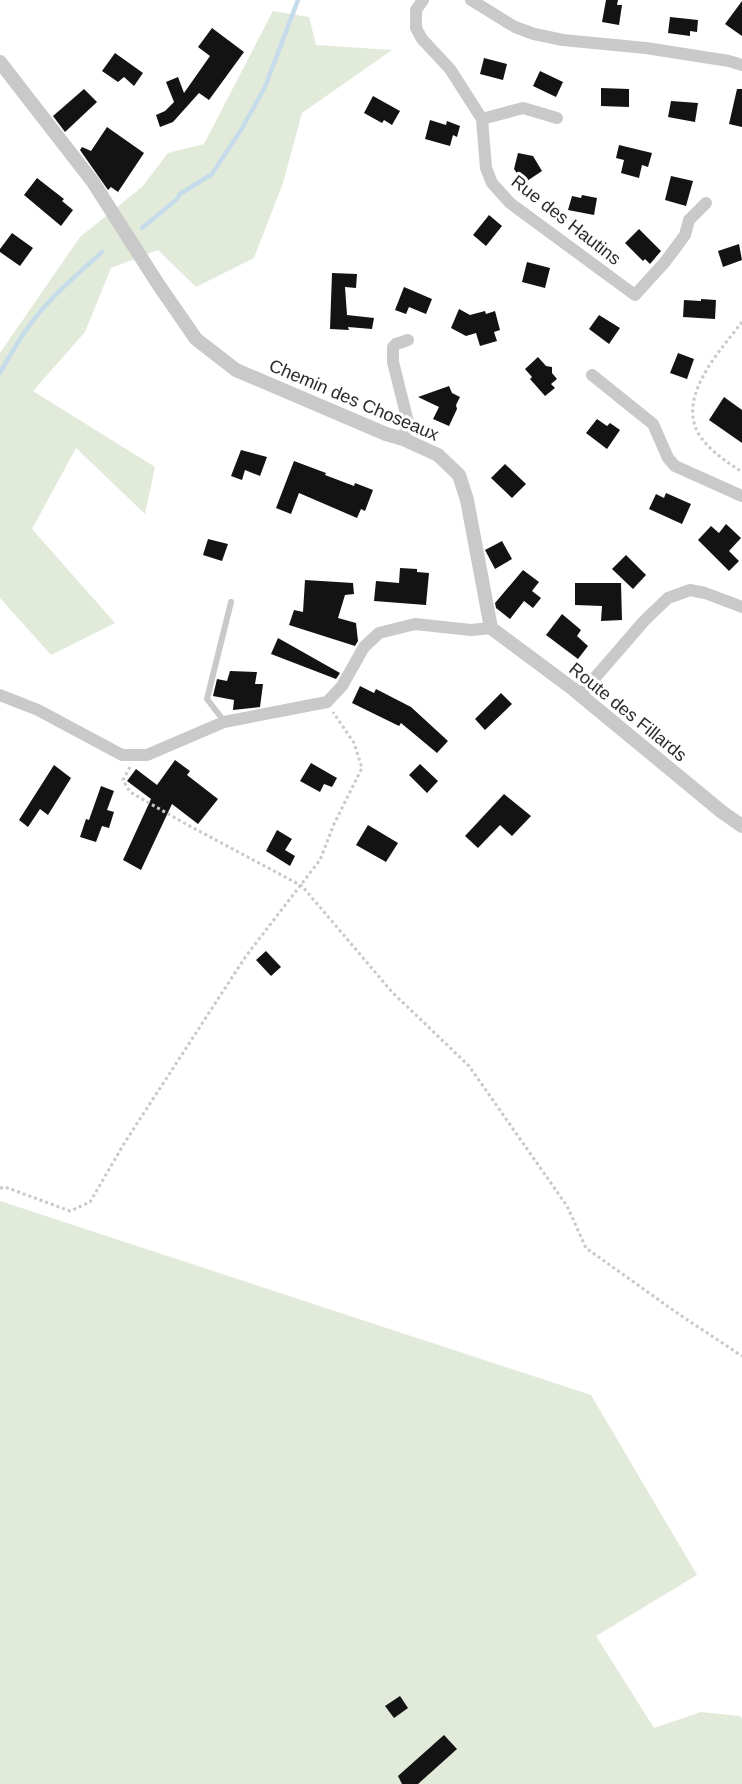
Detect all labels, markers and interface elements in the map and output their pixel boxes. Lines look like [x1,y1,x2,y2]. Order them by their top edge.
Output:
street label: Rue des Hautins [507,171,625,269]
street label: Chemin des Choseaux [266,355,442,445]
street label: Route des Fillards [565,659,691,765]

